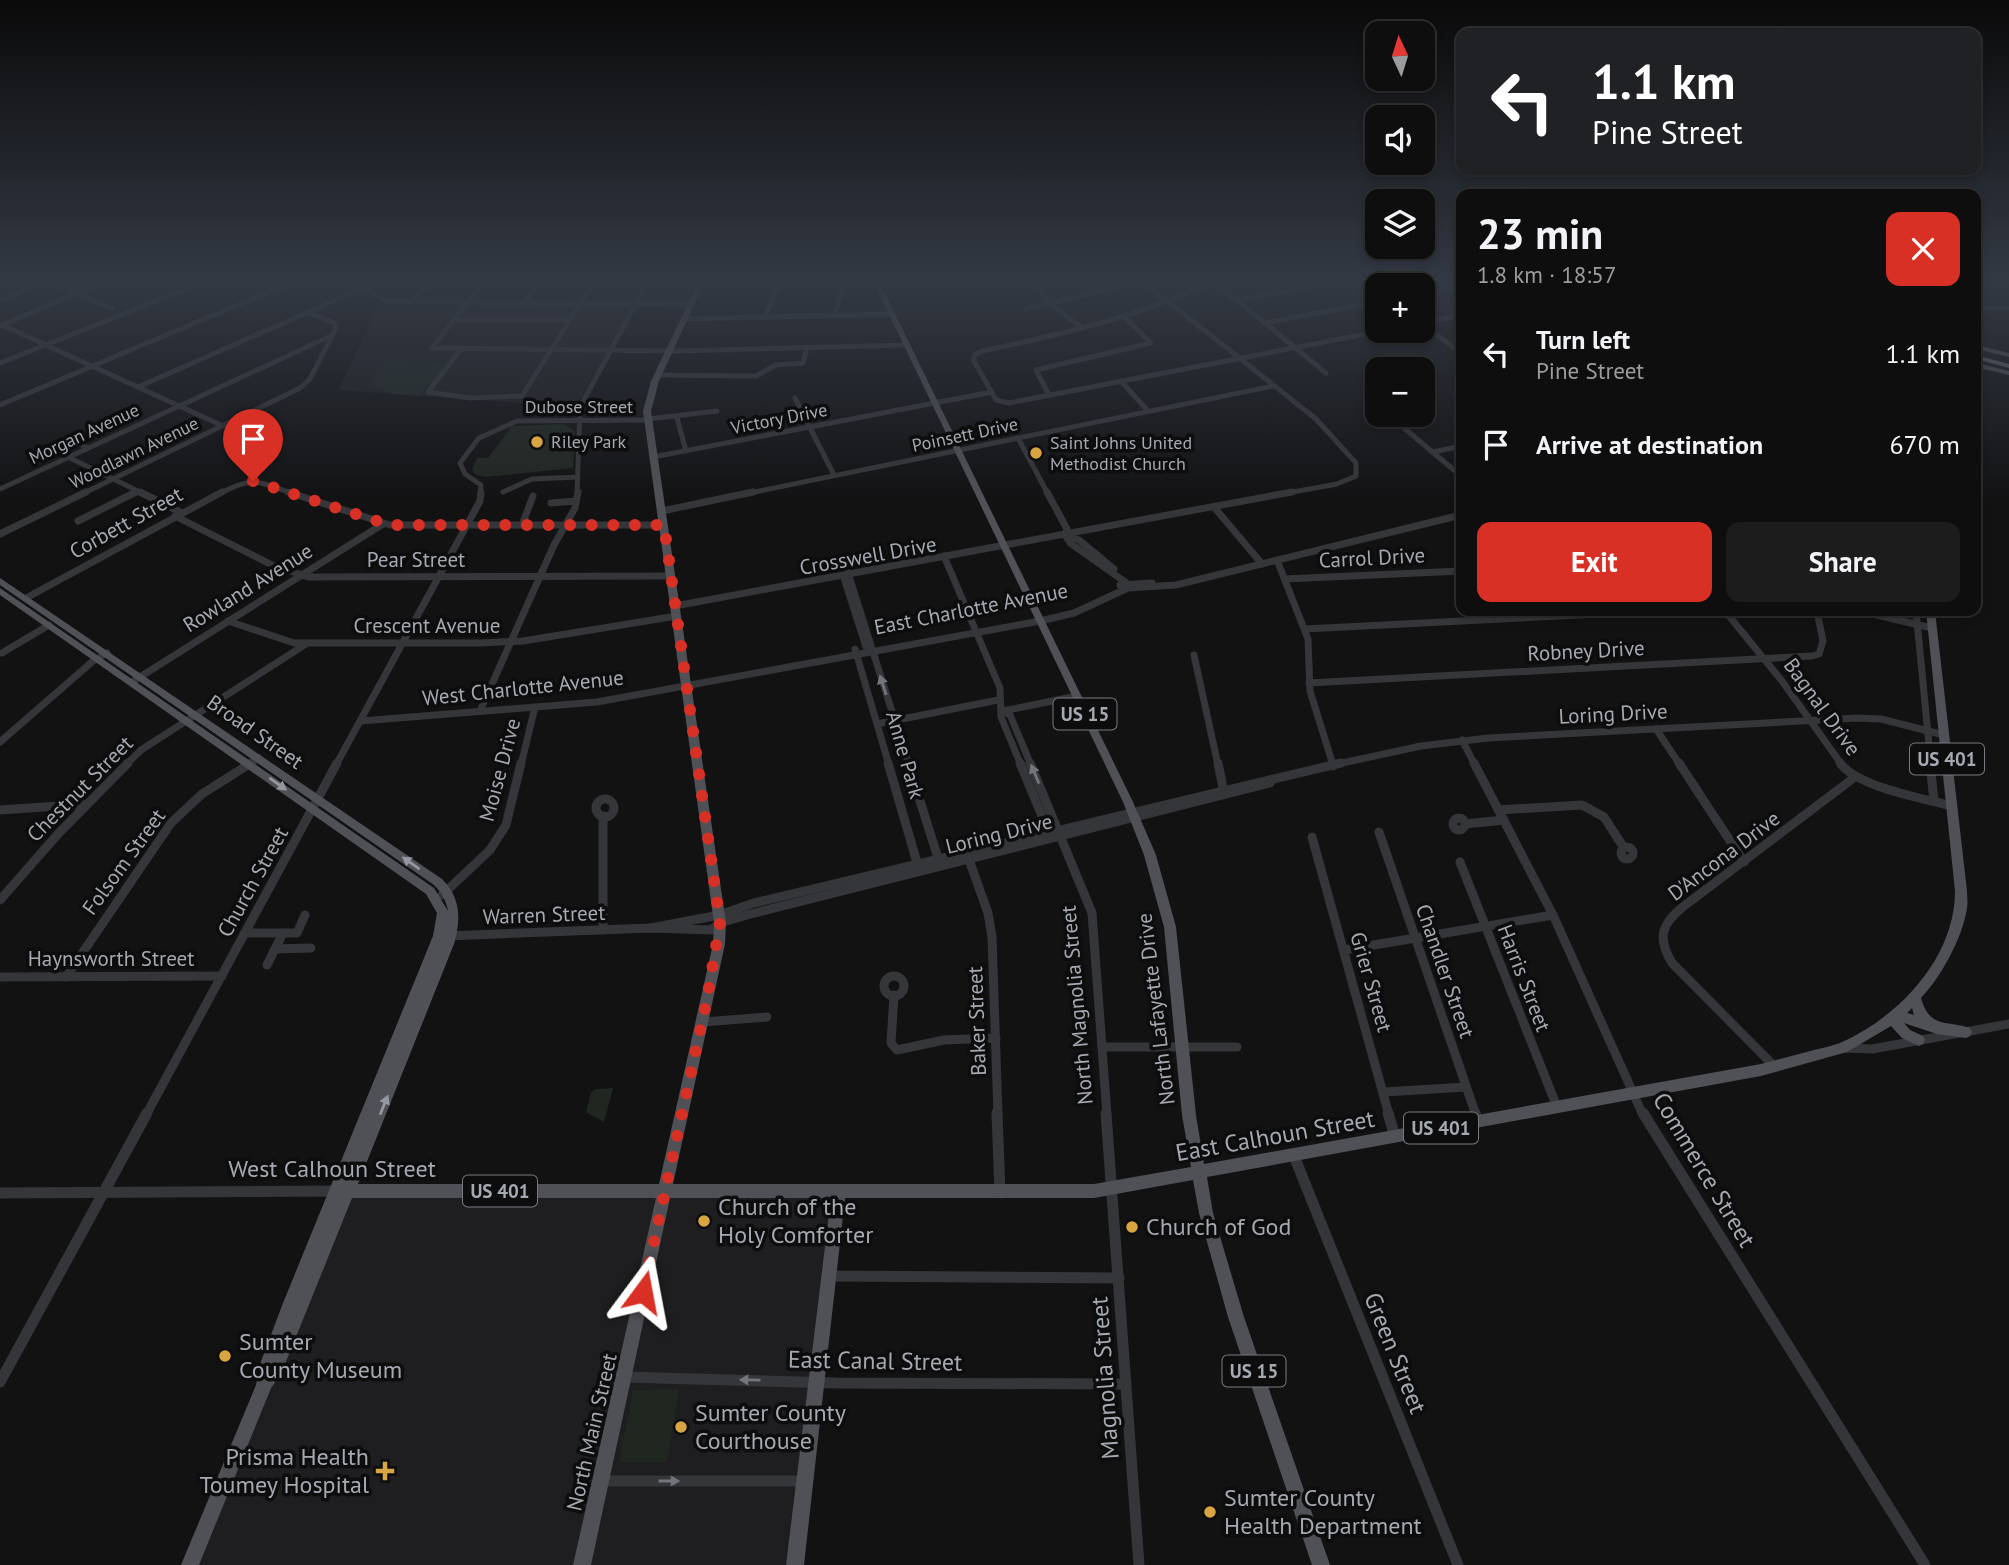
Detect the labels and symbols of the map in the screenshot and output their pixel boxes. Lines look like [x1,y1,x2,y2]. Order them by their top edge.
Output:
north arrow [1365,21,1435,91]
street label: Dubose Street [525,395,633,418]
street label: Morgan Avenue [25,398,143,469]
street label: Victory Drive [728,398,829,439]
pin [223,409,283,481]
street label: Woodlawn Avenue [65,411,202,494]
street label: Poinsett Drive [910,412,1020,457]
place label: Riley Park [551,430,627,453]
place label: Saint Johns United Methodist Church [1050,431,1192,475]
marker: Riley Park [529,434,545,450]
marker: Saint Johns United Methodist Church [1028,445,1044,461]
street label: Corbett Street [64,480,187,565]
street label: Crosswell Drive [797,530,938,581]
street label: Rowland Avenue [178,537,318,638]
street label: Carrol Drive [1318,541,1426,574]
street label: Pear Street [367,546,465,573]
street label: East Charlotte Avenue [872,576,1070,641]
street label: Crescent Avenue [353,612,501,639]
street label: Robney Drive [1527,634,1645,667]
street label: Bagnal Drive [1778,652,1867,761]
street label: West Charlotte Avenue [421,664,625,712]
one-way arrow [878,674,888,695]
street label: Broad Street [202,689,309,775]
street label: Loring Drive [1558,697,1668,730]
road number: US 15 [1054,698,1116,730]
street label: Anne Park [880,708,931,802]
street label: Moise Drive [473,715,526,824]
street label: Chestnut Street [21,730,138,847]
road number: US 401 [1910,744,1984,774]
one-way arrow [1029,763,1040,784]
one-way arrow [269,777,287,791]
street label: Folsom Street [76,803,171,920]
street label: D'Ancona Drive [1662,805,1785,907]
street label: Loring Drive [943,807,1055,860]
street label: Church Street [211,822,294,942]
one-way arrow [402,856,420,870]
street label: Warren Street [482,899,606,930]
street label: Chandler Street [1410,900,1481,1041]
street label: North Magnolia Street [1054,904,1099,1106]
street label: North Lafayette Drive [1130,912,1181,1106]
street label: Harris Street [1492,920,1557,1035]
street label: Grier Street [1344,929,1399,1035]
street label: Haynsworth Street [28,945,194,972]
street label: Baker Street [961,966,992,1076]
street label: Commerce Street [1646,1087,1763,1253]
one-way arrow [379,1095,390,1116]
street label: East Calhoun Street [1173,1103,1377,1168]
road number: US 401 [1404,1112,1478,1144]
street label: West Calhoun Street [228,1153,436,1184]
road number: US 401 [463,1176,537,1206]
place label: Church of the Holy Comforter [718,1191,873,1250]
place label: Church of God [1146,1211,1291,1242]
marker: Church of the Holy Comforter [696,1213,712,1229]
marker: Church of God [1124,1219,1140,1235]
position arrow [606,1255,680,1329]
street label: Green Street [1357,1288,1434,1418]
street label: Magnolia Street [1083,1296,1126,1460]
place label: Sumter County Museum [239,1326,402,1385]
street label: East Canal Street [788,1343,962,1378]
marker: Sumter County Museum [217,1348,233,1364]
street label: North Main Street [560,1351,623,1513]
road number: US 15 [1222,1356,1286,1386]
one-way arrow [738,1374,760,1386]
place label: Sumter County Courthouse [695,1397,846,1456]
marker: Sumter County Courthouse [673,1419,689,1435]
place label: Prisma Health Toumey Hospital [200,1441,369,1500]
marker: Prisma Health Toumey Hospital [375,1461,395,1481]
one-way arrow [658,1475,680,1487]
place label: Sumter County Health Department [1224,1482,1422,1541]
marker: Sumter County Health Department [1202,1504,1218,1520]

